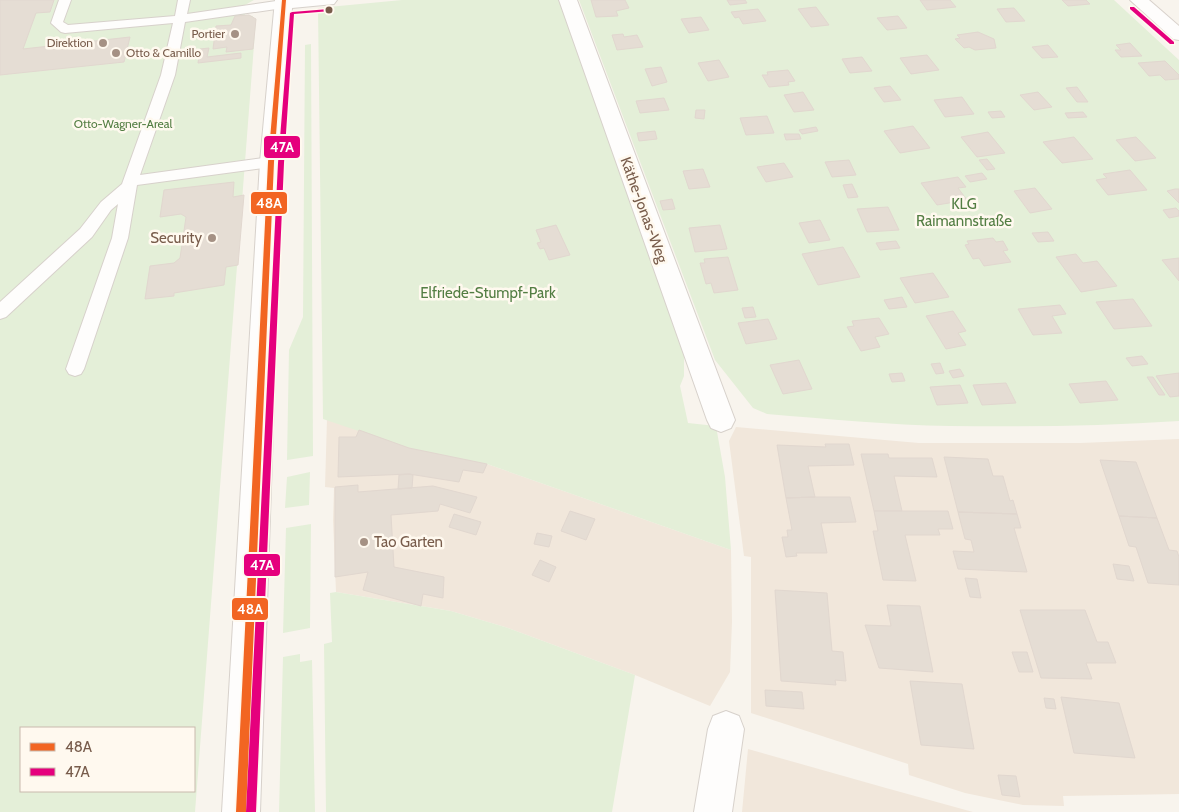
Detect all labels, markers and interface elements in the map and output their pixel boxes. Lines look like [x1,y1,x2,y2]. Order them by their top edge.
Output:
unlabelled marker [324,5,334,15]
place label: Portier [191,26,225,41]
marker: Portier [229,28,241,40]
place label: Direktion [47,35,93,50]
marker: Direktion [97,37,109,49]
place label: Otto & Camillo [126,45,201,60]
marker: Otto & Camillo [110,47,122,59]
park label: Otto-Wagner-Areal [74,116,173,131]
line badge: 47A [263,135,301,159]
text: 47A [270,138,294,156]
street label: Käthe-Jonas-Weg [616,155,672,266]
line badge: 48A [250,191,288,215]
text: 48A [256,194,282,212]
park label: KLG Raimannstraße [916,195,1012,230]
place label: Security [150,229,202,247]
marker: Security [206,232,218,244]
park label: Elfriede-Stumpf-Park [420,284,556,302]
place label: Tao Garten [374,533,443,551]
marker: Tao Garten [358,536,370,548]
line badge: 47A [243,553,281,577]
text: 47A [250,556,274,574]
line badge: 48A [231,597,269,621]
text: 48A [237,600,263,618]
legend [20,727,195,792]
text: 48A [65,738,93,756]
text: 47A [65,763,91,781]

